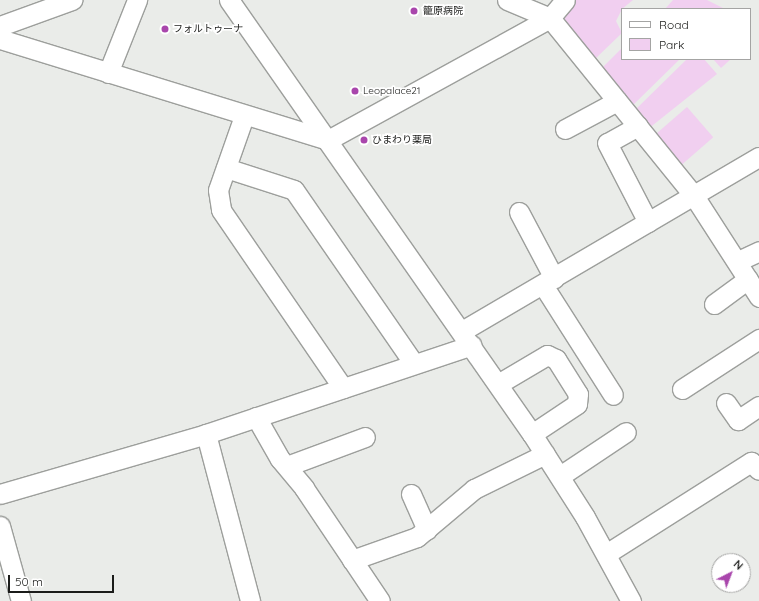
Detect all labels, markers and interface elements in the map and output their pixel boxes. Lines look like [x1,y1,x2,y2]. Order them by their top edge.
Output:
marker: 籠原病院 [408,5,420,17]
place label: 籠原病院 [423,5,463,17]
legend [621,8,751,60]
text: Road [659,17,689,32]
place label: フォルトゥーナ [173,23,243,35]
marker: フォルトゥーナ [160,24,170,34]
text: Park [659,37,684,52]
place label: Leopalace21 [363,85,421,97]
marker: Leopalace21 [350,86,360,96]
place label: ひまわり薬局 [372,134,432,146]
marker: ひまわり薬局 [359,135,369,145]
north arrow [711,553,751,593]
text: N [731,557,746,573]
scale bar [10,567,116,593]
text: 50 m [15,574,43,589]

